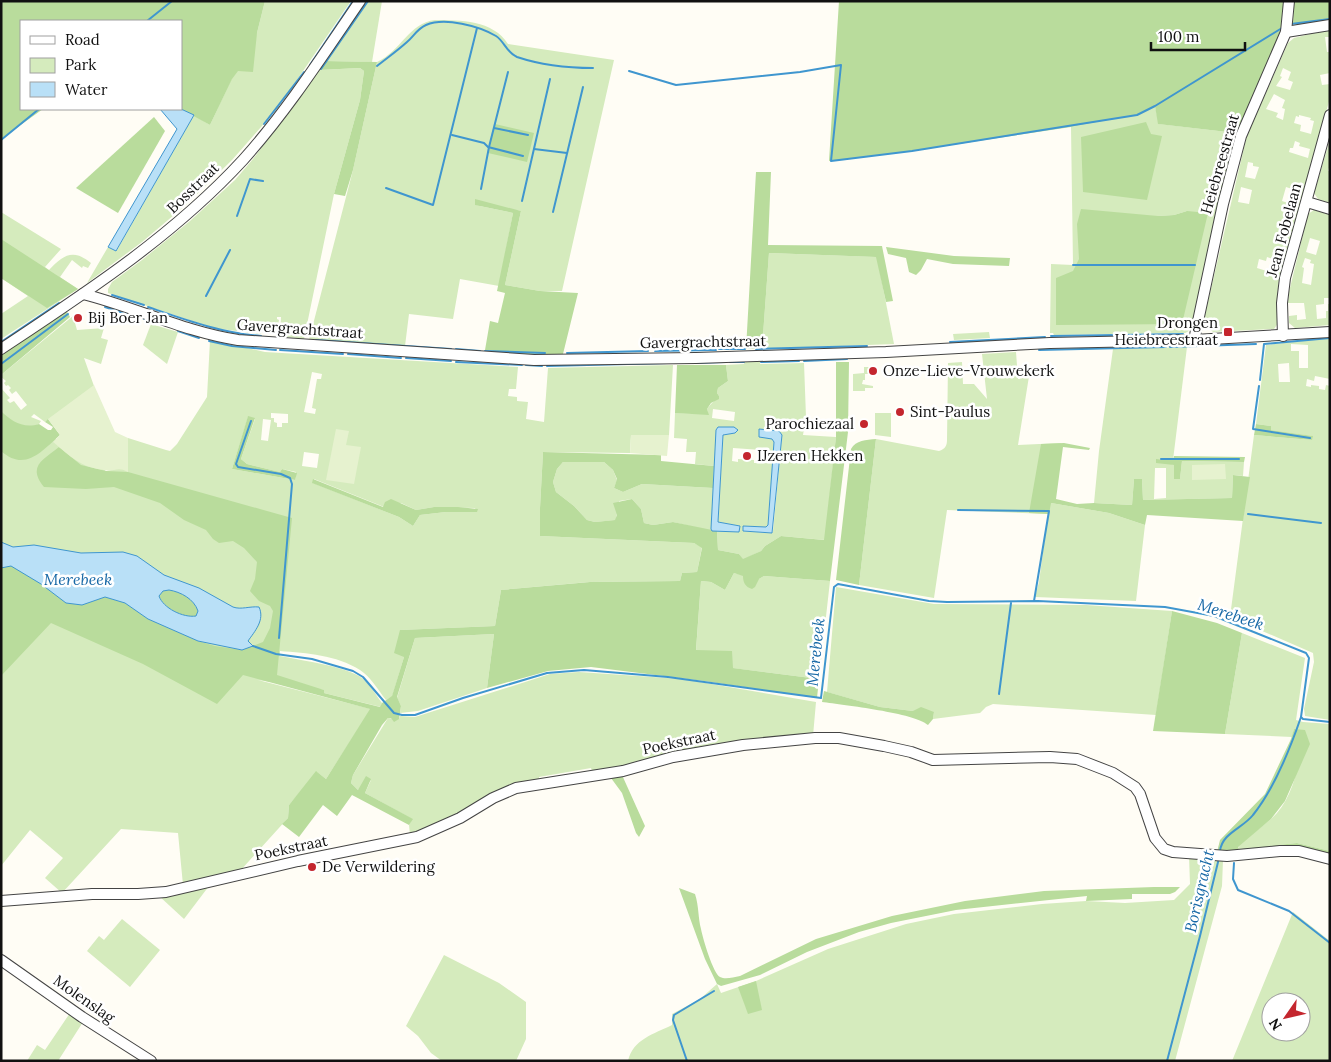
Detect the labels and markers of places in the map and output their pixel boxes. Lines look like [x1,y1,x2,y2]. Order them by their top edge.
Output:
place label: Bij Boer Jan [88,308,168,327]
marker: Bij Boer Jan [72,312,84,324]
place label: Drongen Heiebreestraat [1115,313,1218,349]
marker: Drongen Heiebreestraat [1222,326,1234,338]
place label: Onze-Lieve-Vrouwekerk [883,361,1054,380]
marker: Onze-Lieve-Vrouwekerk [867,365,879,377]
place label: Sint-Paulus [910,402,990,421]
marker: Sint-Paulus [894,406,906,418]
place label: Parochiezaal [766,414,854,433]
marker: Parochiezaal [858,418,870,430]
place label: IJzeren Hekken [757,446,863,465]
marker: IJzeren Hekken [741,450,753,462]
place label: De Verwildering [322,857,435,876]
marker: De Verwildering [306,861,318,873]

